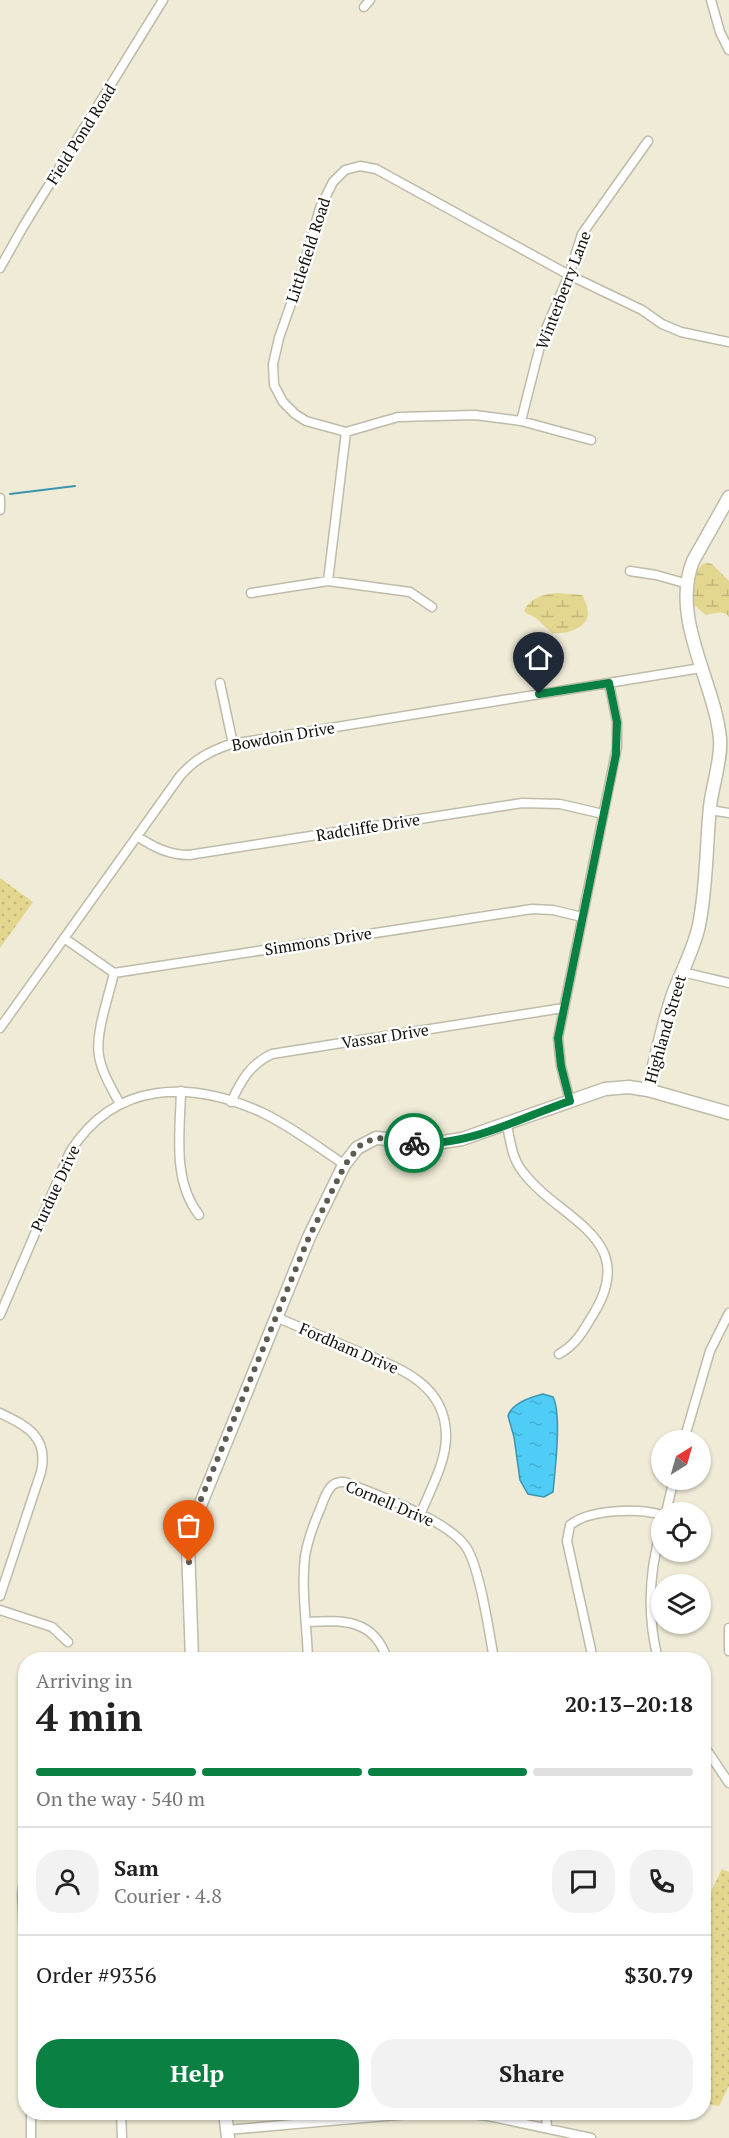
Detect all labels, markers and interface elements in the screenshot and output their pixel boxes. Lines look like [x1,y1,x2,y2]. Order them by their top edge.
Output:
street label: Field Pond Road [41,79,121,189]
street label: Littlefield Road [281,195,335,305]
street label: Winterberry Lane [530,228,596,352]
pin [513,632,564,694]
icon: home [522,641,555,674]
street label: Bowdoin Drive [230,716,336,756]
street label: Radcliffe Drive [314,808,422,846]
street label: Simmons Drive [263,922,373,960]
street label: Highland Street [639,972,691,1086]
street label: Vassar Drive [340,1018,430,1054]
courier [384,1113,444,1173]
icon: bike [398,1127,431,1160]
street label: Purdue Drive [25,1141,85,1235]
street label: Fordham Drive [296,1317,402,1379]
north arrow [651,1430,711,1490]
map controls [651,1430,711,1634]
street label: Cornell Drive [342,1474,438,1532]
pin [163,1500,214,1562]
button: locate [651,1502,711,1562]
icon: bag [172,1509,205,1542]
button: layers [651,1574,711,1634]
text: Arriving in [36,1667,132,1694]
text: 20:13–20:18 [565,1689,693,1718]
text: 4 min [36,1690,143,1742]
text: On the way · 540 m [36,1785,205,1812]
button: person [36,1850,99,1913]
button: chat [552,1850,615,1913]
button: phone [630,1850,693,1913]
text: Sam [114,1853,159,1882]
text: Courier · 4.8 [114,1882,222,1909]
text: Order #9356 [36,1960,156,1989]
text: $30.79 [624,1960,693,1989]
button: Help [36,2039,359,2108]
button: Share [371,2039,693,2108]

